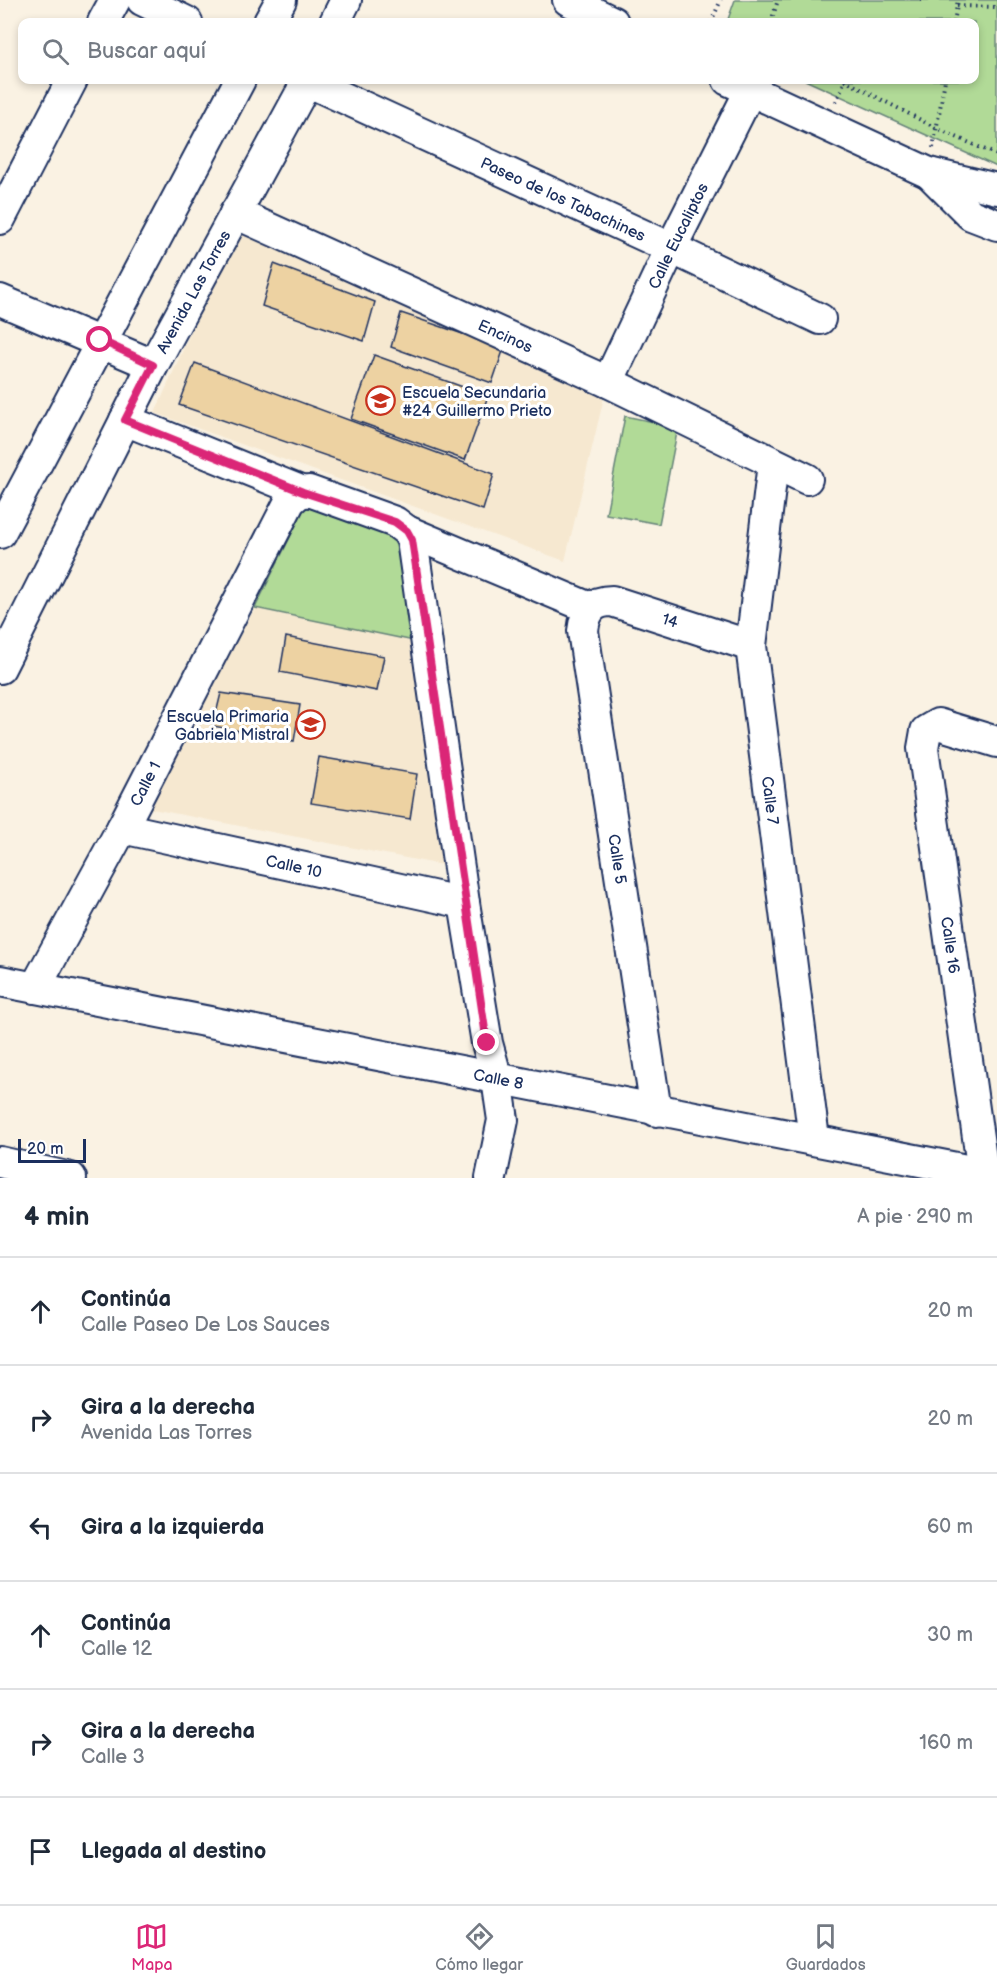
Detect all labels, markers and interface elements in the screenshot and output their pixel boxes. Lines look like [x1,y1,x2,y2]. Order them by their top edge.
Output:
search box [18,18,979,84]
icon: search [39,35,72,68]
text: Buscar aquí [87,38,206,65]
street label: Paseo de los Tabachines [477,154,648,246]
street label: Calle Eucaliptos [645,180,713,292]
street label: Avenida Las Torres [153,228,235,357]
street label: Encinos [475,316,535,358]
route start [86,326,112,352]
place label: Escuela Secundaria #24 Guillermo Prieto [402,384,552,421]
school or university icon: Escuela Secundaria #24 Guillermo Prieto [365,385,397,417]
street label: 14 [659,610,681,633]
place label: Escuela Primaria Gabriela Mistral [166,708,289,745]
school or university icon: Escuela Primaria Gabriela Mistral [294,709,326,741]
street label: Calle 1 [127,759,165,810]
street label: Calle 7 [757,775,782,826]
street label: Calle 5 [603,833,630,886]
street label: Calle 10 [264,852,323,883]
street label: Calle 16 [936,916,963,975]
route end [473,1029,499,1055]
street label: Calle 8 [472,1066,525,1094]
scale bar [18,1136,86,1164]
text: 20 m [27,1140,63,1159]
text: 4 min [24,1202,89,1233]
text: A pie · 290 m [857,1205,973,1229]
text: Continúa [81,1286,171,1313]
icon: ahead [24,1295,57,1328]
text: 20 m [928,1299,973,1323]
text: Calle Paseo De Los Sauces [81,1313,330,1337]
text: Gira a la derecha [81,1394,255,1421]
icon: right [24,1403,57,1436]
text: 20 m [928,1407,973,1431]
text: Avenida Las Torres [81,1421,252,1445]
icon: left [24,1511,57,1544]
text: Gira a la izquierda [81,1514,265,1541]
text: 60 m [927,1515,973,1539]
text: Continúa [81,1610,171,1637]
icon: ahead [24,1619,57,1652]
text: 30 m [927,1623,973,1647]
text: Calle 12 [81,1637,152,1661]
text: Gira a la derecha [81,1718,255,1745]
icon: right [24,1727,57,1760]
text: 160 m [919,1731,973,1755]
text: Calle 3 [81,1745,145,1769]
icon: arrive [24,1835,57,1868]
text: Llegada al destino [81,1838,266,1865]
tab: Mapa [131,1920,173,1975]
tab: Cómo llegar [435,1920,523,1975]
tab: Guardados [786,1920,866,1975]

